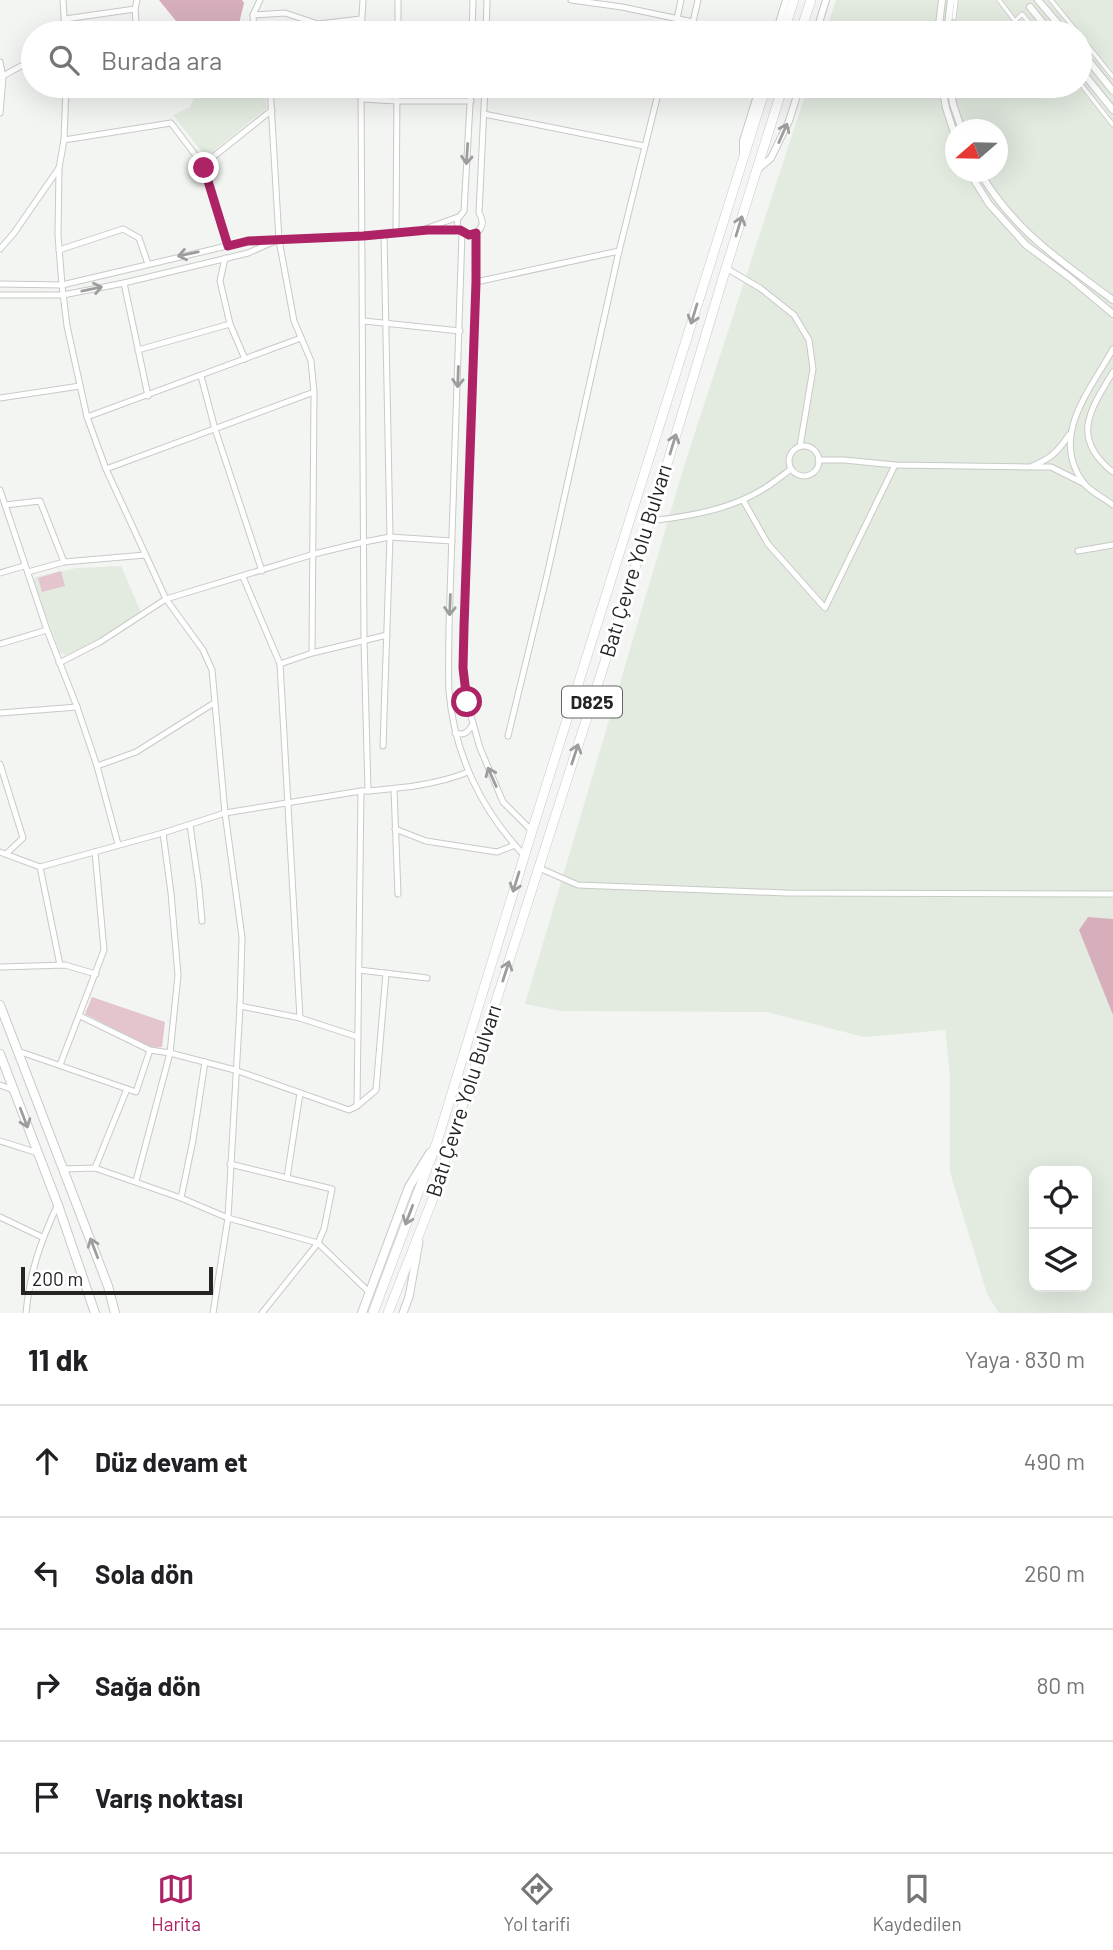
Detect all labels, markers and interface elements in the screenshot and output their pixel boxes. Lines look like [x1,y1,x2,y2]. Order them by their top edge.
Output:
search box [21,21,1092,98]
icon: search [45,41,83,79]
text: Burada ara [101,44,222,75]
north arrow [945,119,1008,182]
one-way arrow [777,123,790,144]
one-way arrow [461,142,474,165]
route end [188,152,219,183]
one-way arrow [733,215,746,237]
one-way arrow [177,248,200,262]
one-way arrow [80,282,103,296]
one-way arrow [687,303,699,325]
one-way arrow [451,365,465,388]
one-way arrow [668,433,681,455]
street label: Batı Çevre Yolu Bulvarı [593,461,676,660]
one-way arrow [443,593,457,616]
route start [451,686,482,717]
road number: D825 [562,687,622,718]
one-way arrow [570,743,583,765]
one-way arrow [485,767,498,788]
one-way arrow [509,871,522,893]
one-way arrow [501,960,513,982]
street label: Batı Çevre Yolu Bulvarı [420,1001,505,1200]
one-way arrow [19,1106,32,1128]
map controls [1029,1166,1092,1292]
button: locate [1029,1166,1092,1229]
one-way arrow [402,1204,415,1226]
button: layers [1029,1229,1092,1292]
one-way arrow [87,1238,99,1260]
scale bar [21,1264,214,1296]
text: 200 m [32,1267,83,1290]
text: 11 dk [28,1341,88,1377]
text: Yaya · 830 m [965,1345,1085,1373]
icon: ahead [28,1442,66,1480]
text: Düz devam et [95,1446,248,1477]
text: 490 m [1024,1447,1085,1475]
icon: left [28,1554,66,1592]
text: Sola dön [95,1558,193,1589]
text: 260 m [1024,1559,1085,1587]
icon: right [28,1666,66,1704]
text: Sağa dön [95,1670,201,1701]
text: 80 m [1036,1671,1085,1699]
icon: arrive [28,1778,66,1816]
text: Varış noktası [95,1782,243,1813]
tab: Harita [151,1870,201,1935]
tab: Yol tarifi [503,1870,570,1935]
tab: Kaydedilen [872,1870,962,1935]

